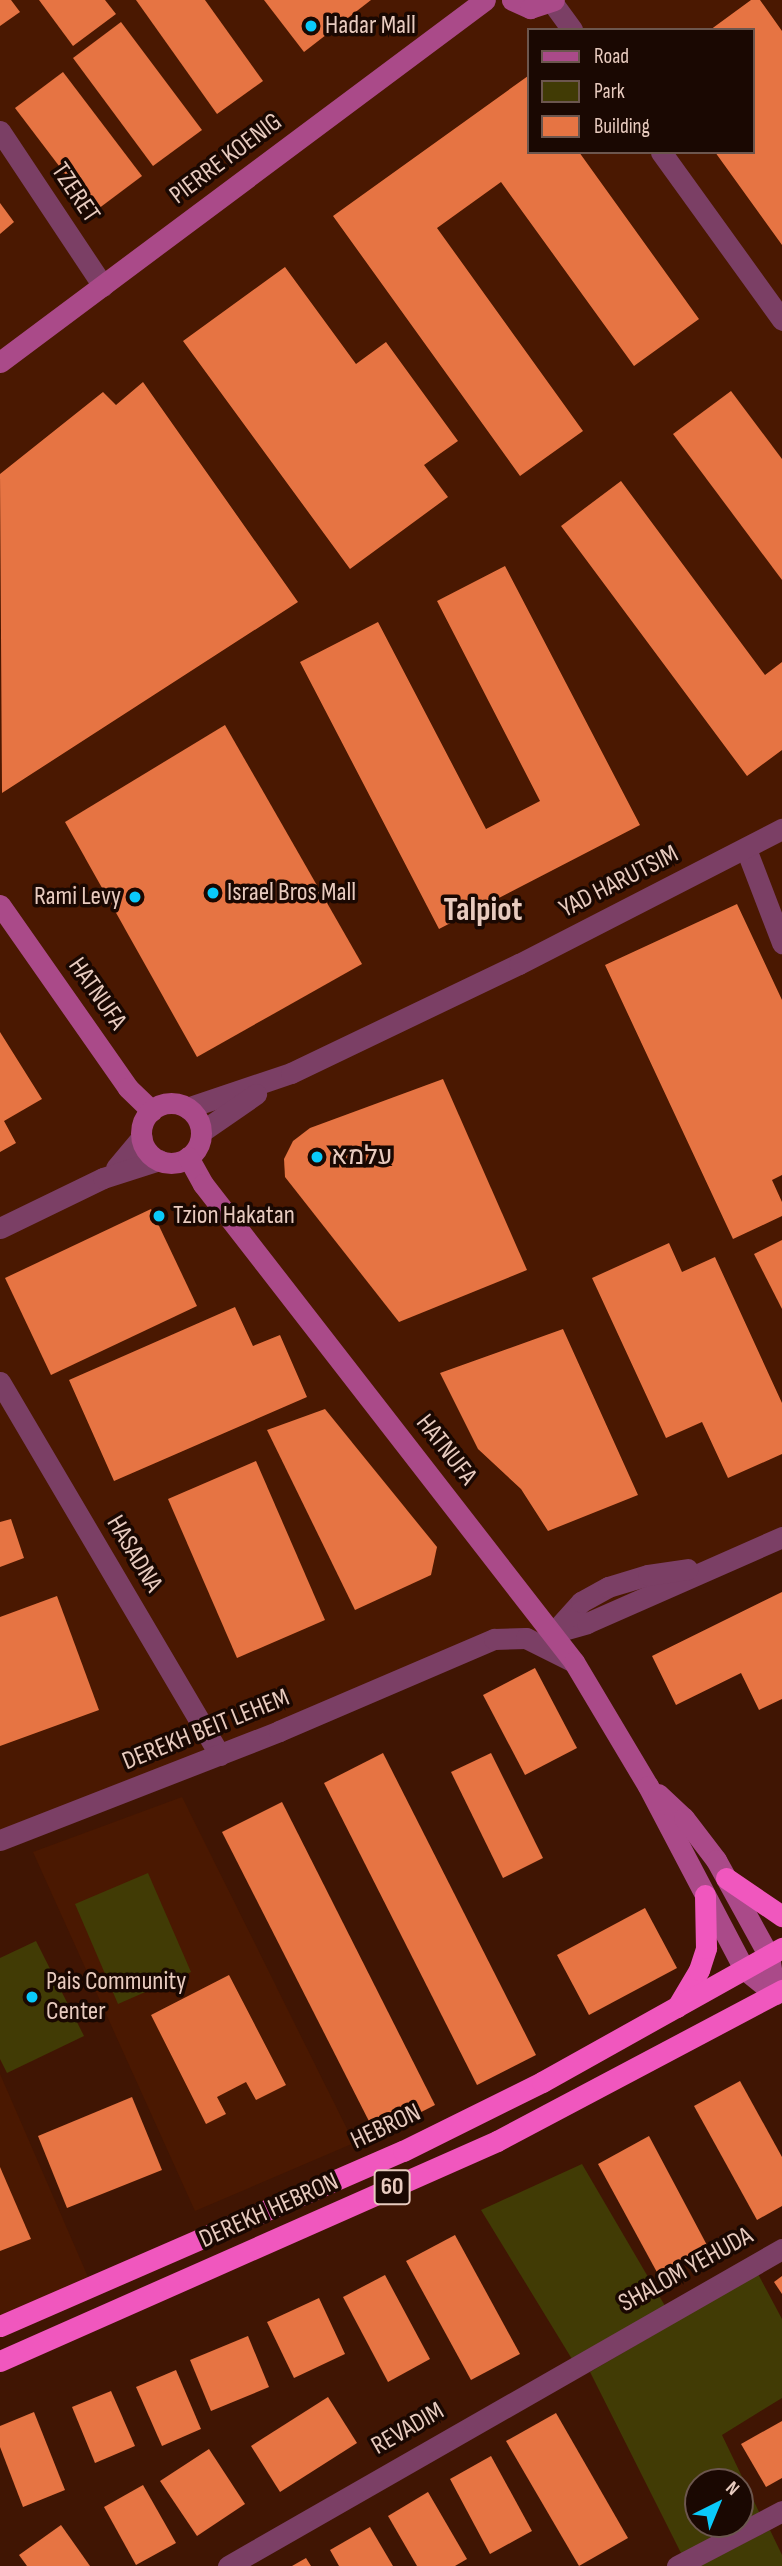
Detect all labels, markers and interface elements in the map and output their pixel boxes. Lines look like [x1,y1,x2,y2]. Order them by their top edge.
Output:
place label: Hadar Mall [325,10,416,42]
marker: Hadar Mall [303,18,319,34]
legend [526,28,754,154]
text: Road [594,44,629,69]
text: Park [594,79,625,104]
street label: PIERRE KOENIG [164,107,288,211]
text: Building [594,114,650,139]
street label: TZERET [44,157,106,229]
street label: YAD HARUTSIM [554,839,684,925]
place label: Israel Bros Mall [227,877,356,909]
place label: Rami Levy [34,881,121,913]
marker: Israel Bros Mall [205,885,221,901]
marker: Rami Levy [127,889,143,905]
district label: Talpiot [444,891,522,931]
street label: HATNUFA [61,952,133,1036]
place label: עלמא [331,1141,393,1173]
marker: עלמא [309,1149,325,1165]
place label: Tzion Hakatan [173,1200,295,1232]
marker: Tzion Hakatan [151,1208,167,1224]
street label: HATNUFA [409,1409,483,1491]
street label: HASADNA [99,1510,169,1598]
street label: DEREKH BEIT LEHEM [118,1682,294,1778]
place label: Pais Community Center [46,1966,186,2028]
marker: Pais Community Center [24,1989,40,2005]
street label: HEBRON [346,2097,426,2157]
road number: 60 [373,2166,411,2208]
street label: DEREKH HEBRON [195,2167,343,2255]
street label: SHALOM YEHUDA [614,2220,758,2320]
street label: REVADIM [366,2396,450,2462]
north arrow [684,2468,754,2538]
text: N [721,2477,744,2501]

